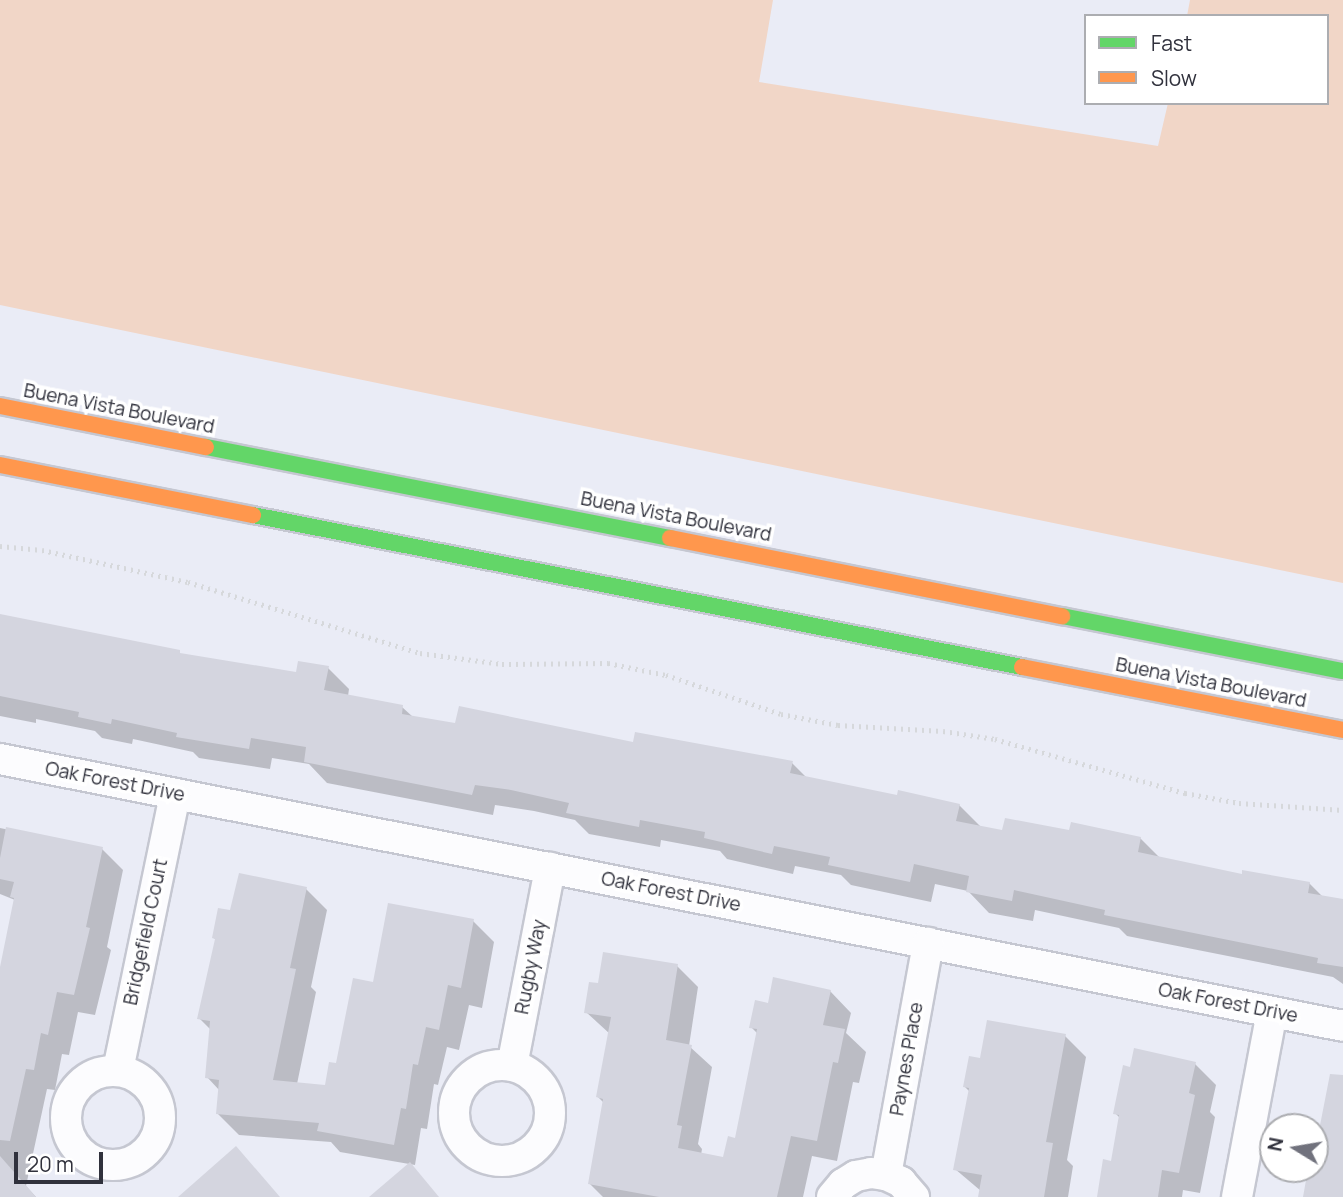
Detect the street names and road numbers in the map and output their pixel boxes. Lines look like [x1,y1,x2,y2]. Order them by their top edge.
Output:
street label: Buena Vista Boulevard [22,379,216,439]
street label: Buena Vista Boulevard [579,487,773,547]
street label: Buena Vista Boulevard [1114,653,1308,713]
street label: Oak Forest Drive [43,757,187,807]
street label: Bridgefield Court [119,857,173,1007]
street label: Oak Forest Drive [599,867,743,917]
street label: Rugby Way [511,918,551,1016]
street label: Oak Forest Drive [1156,978,1300,1028]
street label: Paynes Place [886,1000,928,1118]

